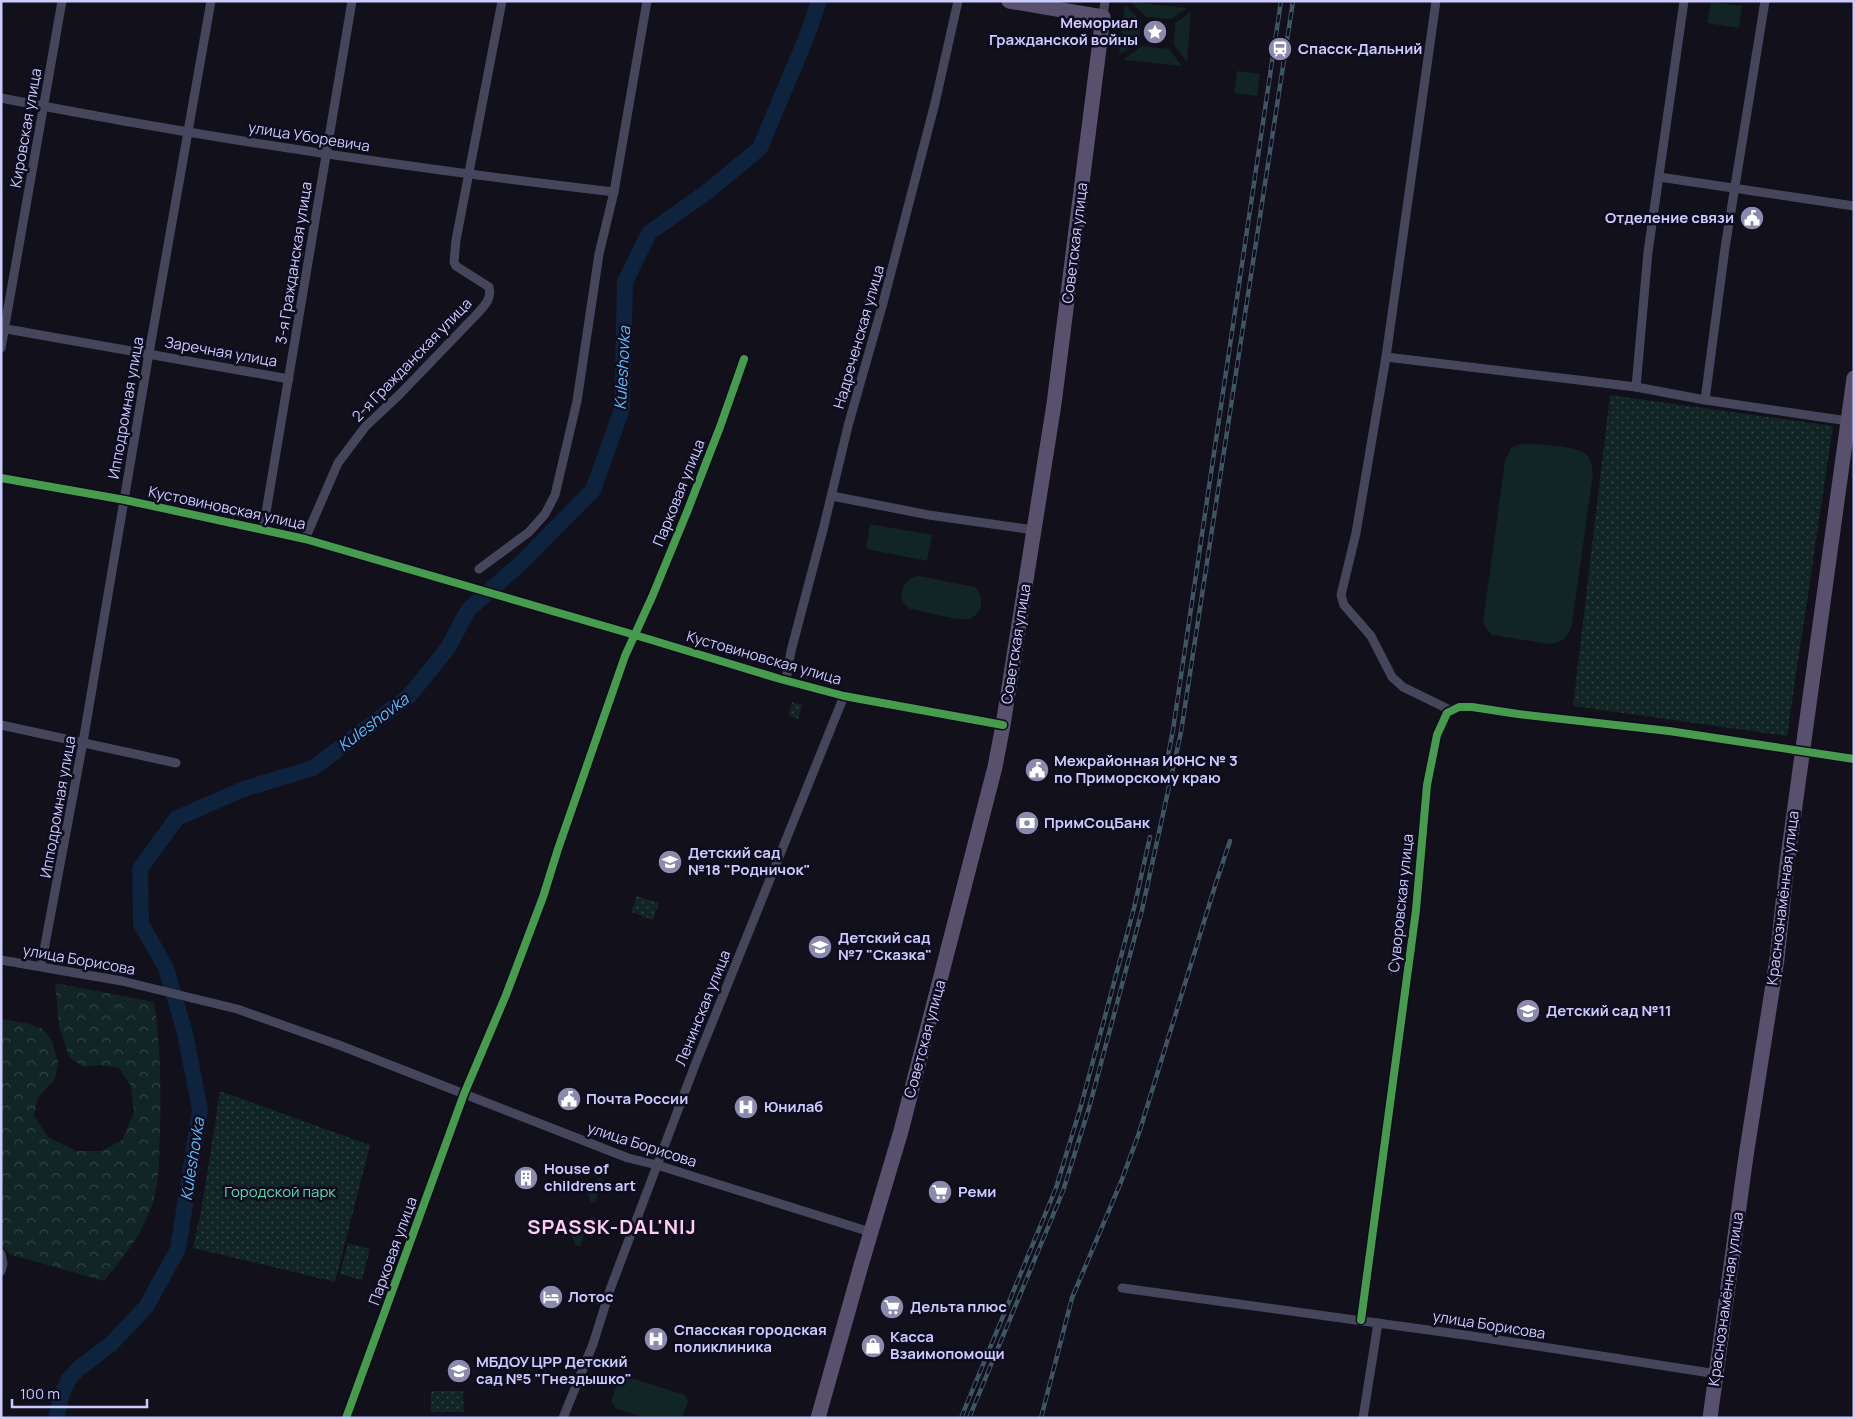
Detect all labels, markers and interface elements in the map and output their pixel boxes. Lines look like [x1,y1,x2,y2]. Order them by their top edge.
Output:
place label: Мемориал Гражданской войны [989,12,1138,50]
place icon: Мемориал Гражданской войны [1142,19,1168,45]
station icon: Спасск-Дальний [1267,36,1293,62]
place label: Спасск-Дальний [1298,38,1422,59]
street label: Кировская улица [5,67,46,189]
street label: улица Уборевича [247,117,371,156]
street label: 3-я Гражданская улица [270,180,317,346]
street label: Советская улица [1057,181,1092,305]
public building icon: Отделение связи [1739,205,1765,231]
place label: Отделение связи [1605,207,1734,228]
street label: Надреченская улица [828,262,889,411]
street label: 2-я Гражданская улица [347,293,476,426]
water label: Kuleshovka [609,325,635,410]
street label: Заречная улица [163,331,279,372]
street label: Ипподромная улица [103,335,148,481]
street label: Парковая улица [647,436,710,549]
street label: Кустовиновская улица [147,481,308,534]
street label: Советская улица [996,582,1035,706]
street label: Кустовиновская улица [684,625,844,690]
water label: Kuleshovka [333,687,414,756]
street label: Ипподромная улица [35,734,80,880]
place label: Межрайонная ИФНС № 3 по Приморскому краю [1054,750,1238,788]
public building icon: Межрайонная ИФНС № 3 по Приморскому краю [1024,757,1050,783]
street label: Краснознамённая улица [1761,809,1804,986]
bank icon: ПримСоцБанк [1014,810,1040,836]
place label: ПримСоцБанк [1044,812,1151,833]
street label: Суворовская улица [1383,833,1418,973]
place label: Детский сад №18 "Родничок" [688,842,811,880]
school or university icon: Детский сад №18 "Родничок" [657,849,683,875]
place label: Детский сад №7 "Сказка" [838,927,932,965]
school or university icon: Детский сад №7 "Сказка" [807,934,833,960]
street label: улица Борисова [21,939,137,980]
street label: Ленинская улица [670,947,735,1069]
street label: Советская улица [899,977,950,1100]
school or university icon: Детский сад №11 [1515,998,1541,1024]
place label: Детский сад №11 [1546,1000,1672,1021]
public building icon: Почта России [556,1086,582,1112]
place label: Почта России [586,1088,688,1109]
hospital icon: Юнилаб [733,1094,759,1120]
place label: Юнилаб [764,1096,823,1117]
water label: Kuleshovka [175,1115,210,1202]
street label: улица Борисова [585,1117,700,1172]
place label: House of childrens art [544,1158,636,1196]
building icon: House of childrens art [513,1165,539,1191]
supermarket icon: Реми [927,1179,953,1205]
park label: Городской парк [224,1181,336,1202]
place label: Реми [958,1181,996,1202]
street label: Парковая улица [363,1194,422,1308]
street label: Краснознамённая улица [1703,1210,1748,1387]
district label: SPASSK-DAL'NIJ [527,1213,697,1240]
hotel icon: Лотос [538,1284,564,1310]
place label: Лотос [568,1286,614,1307]
supermarket icon: Дельта плюс [879,1294,905,1320]
place label: Дельта плюс [910,1296,1007,1317]
street label: улица Борисова [1431,1305,1547,1344]
place label: Спасская городская поликлиника [674,1319,827,1357]
hospital icon: Спасская городская поликлиника [643,1326,669,1352]
place label: Касса Взаимопомощи [890,1326,1005,1364]
shop icon: Касса Взаимопомощи [860,1333,886,1359]
place label: МБДОУ ЦРР Детский сад №5 "Гнездышко" [476,1351,632,1389]
school or university icon: МБДОУ ЦРР Детский сад №5 "Гнездышко" [446,1358,472,1384]
scale bar [12,1376,148,1408]
text: 100 m [20,1383,60,1404]

